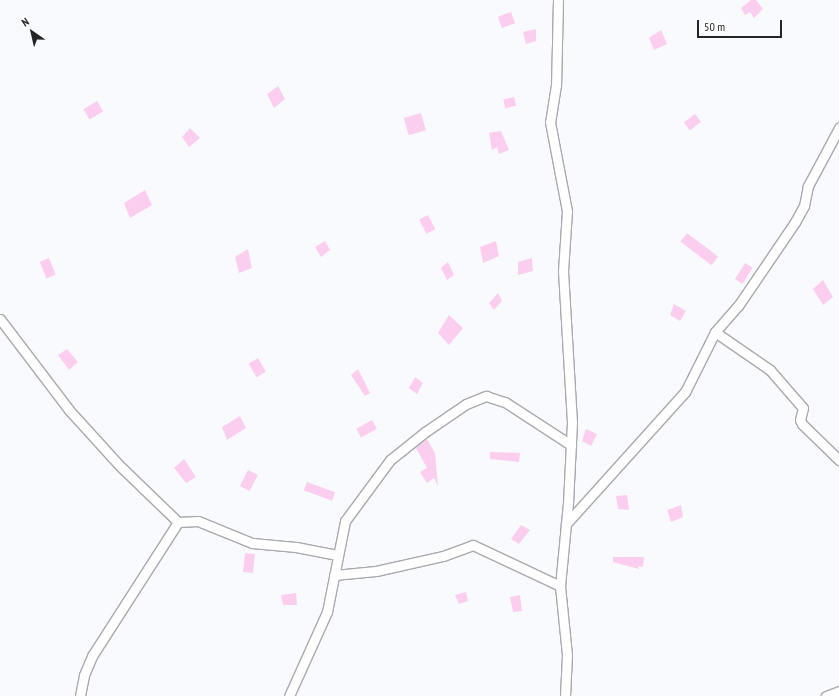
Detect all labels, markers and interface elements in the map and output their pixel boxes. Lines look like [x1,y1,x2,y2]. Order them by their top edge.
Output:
north arrow [12,12,52,52]
scale bar [699,12,784,38]
text: N [19,15,32,30]
text: 50 m [704,19,725,34]

